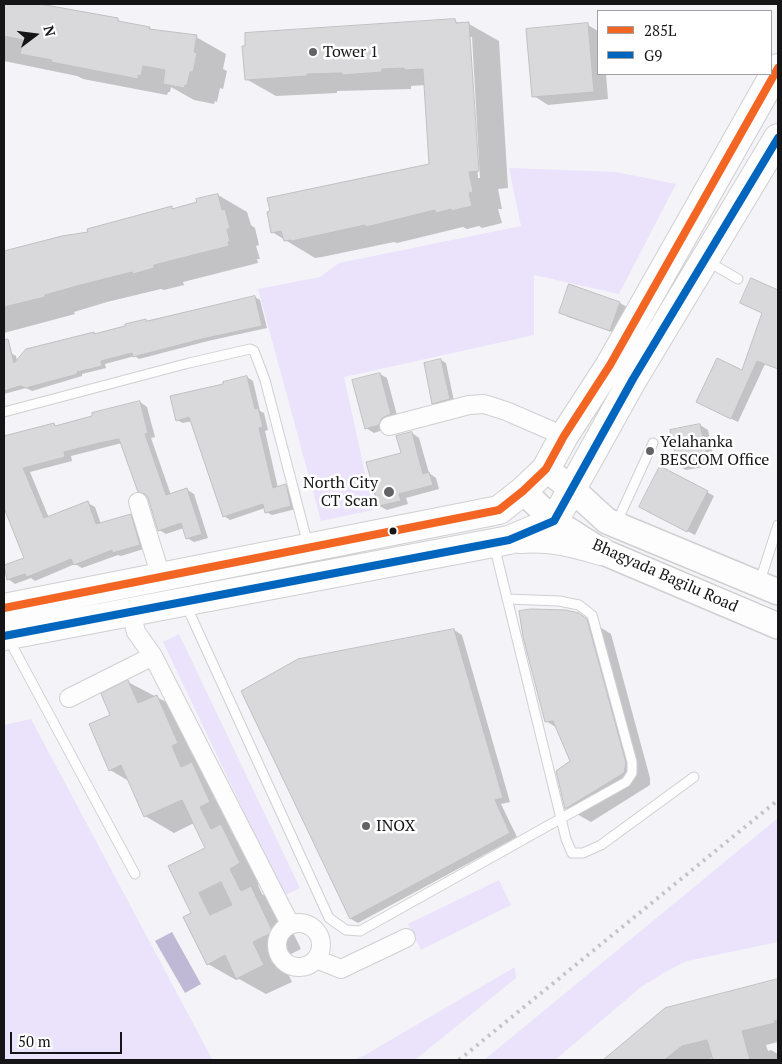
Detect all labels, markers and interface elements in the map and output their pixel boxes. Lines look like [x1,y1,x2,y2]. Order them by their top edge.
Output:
north arrow [10,10,60,60]
legend [597,10,772,75]
text: 285L [644,20,676,40]
text: N [39,23,61,39]
place label: Tower 1 [323,42,379,62]
text: G9 [644,45,662,65]
marker: Tower 1 [307,46,319,58]
place label: Yelahanka BESCOM Office [660,432,769,470]
marker: Yelahanka BESCOM Office [644,445,656,457]
place label: North City CT Scan [303,473,378,511]
marker: North City CT Scan [382,485,396,499]
unlabelled marker [388,526,398,536]
street label: Bhagyada Bagilu Road [589,535,741,617]
place label: INOX [376,816,415,836]
marker: INOX [360,820,372,832]
scale bar [12,1022,125,1054]
text: 50 m [18,1031,51,1051]

